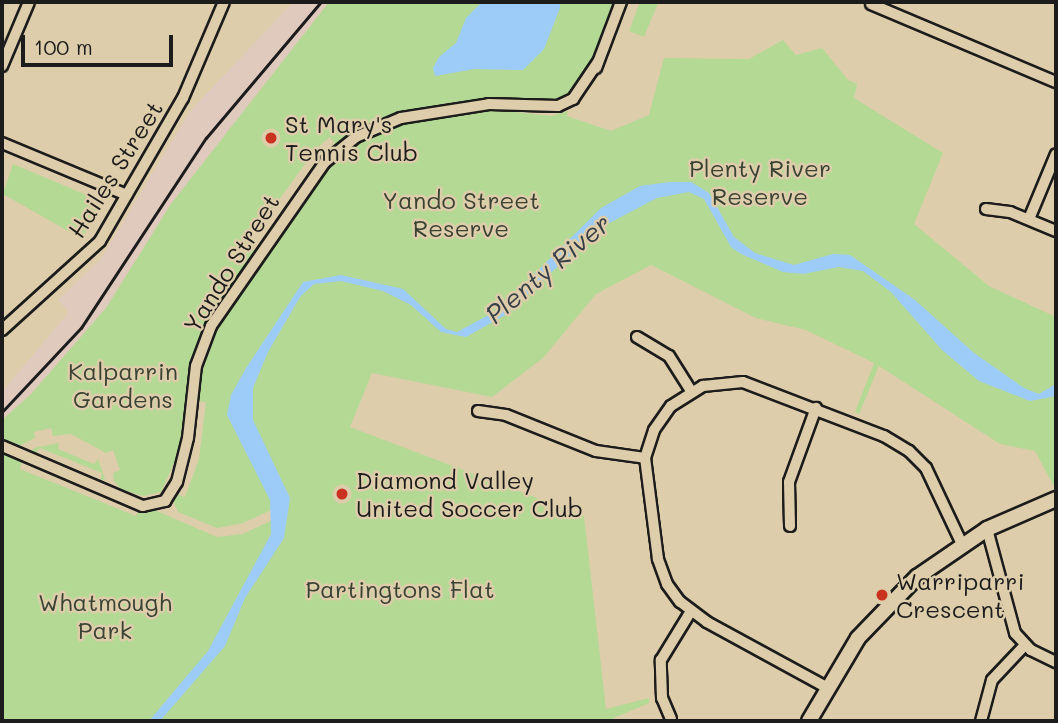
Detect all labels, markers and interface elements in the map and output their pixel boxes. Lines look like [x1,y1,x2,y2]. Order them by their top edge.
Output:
scale bar [24,21,177,65]
text: 100 m [34,33,93,60]
street label: Hailes Street [61,95,169,243]
place label: St Mary's Tennis Club [285,110,418,166]
marker: St Mary's Tennis Club [263,130,279,146]
park label: Plenty River Reserve [689,154,831,210]
park label: Yando Street Reserve [382,186,540,242]
street label: Yando Street [177,189,285,337]
water label: Plenty River [479,208,617,330]
park label: Kalparrin Gardens [68,357,178,413]
place label: Diamond Valley United Soccer Club [356,466,583,522]
marker: Diamond Valley United Soccer Club [334,486,350,502]
place label: Warriparri Crescent [896,567,1025,623]
park label: Partingtons Flat [305,575,495,603]
marker: Warriparri Crescent [874,587,890,603]
park label: Whatmough Park [38,588,172,644]

